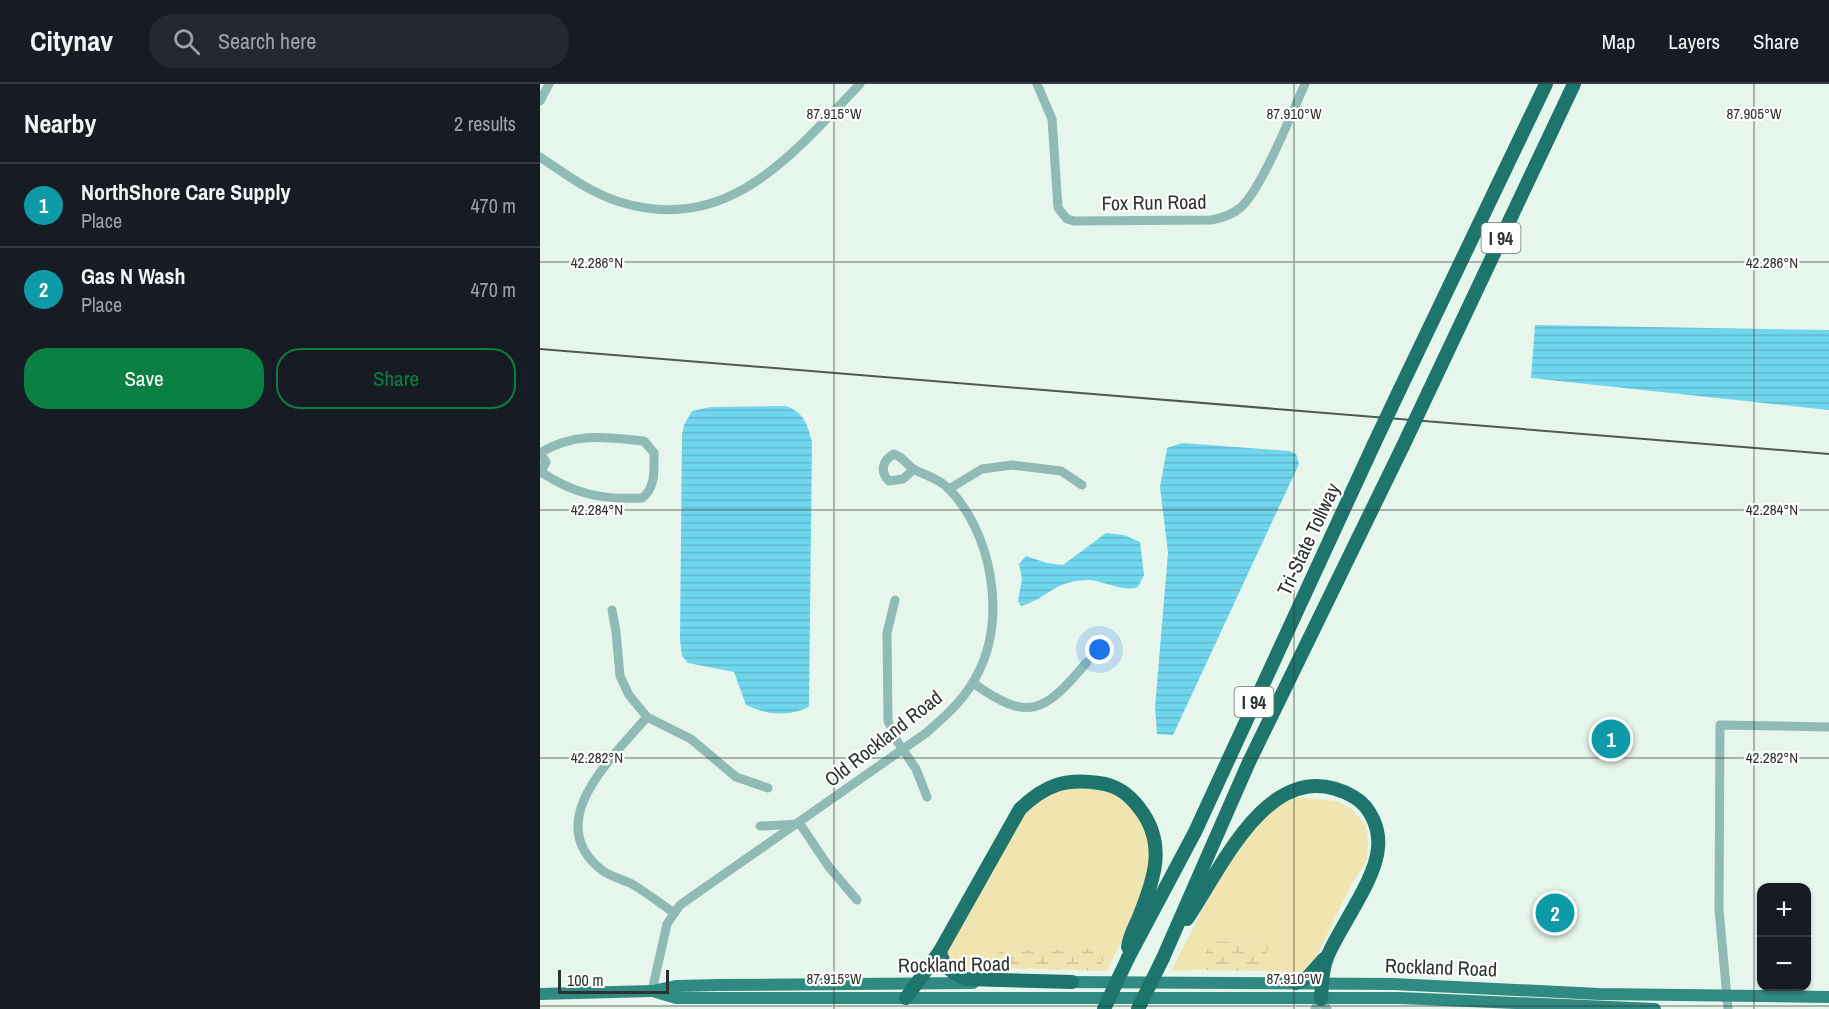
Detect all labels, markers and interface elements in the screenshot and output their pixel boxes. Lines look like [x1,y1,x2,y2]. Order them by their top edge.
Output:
search box [149,14,569,68]
text: Citynav [30,22,113,60]
icon: search [170,25,203,58]
text: Search here [218,26,316,56]
text: Map [1602,27,1635,56]
text: Layers [1668,27,1720,56]
text: Share [1753,27,1799,56]
text: 87.915°W [806,103,862,124]
text: 87.910°W [1266,103,1322,124]
text: 87.905°W [1726,103,1782,124]
text: Nearby [24,106,96,141]
text: 2 results [454,110,516,137]
text: NorthShore Care Supply [81,177,291,207]
street label: Fox Run Road [1101,188,1207,216]
text: 1 [39,192,48,219]
text: 470 m [470,192,516,219]
text: Place [81,207,122,234]
road number: I 94 [1482,223,1520,253]
text: 42.286°N [571,252,623,273]
text: 42.286°N [1746,252,1798,273]
text: Gas N Wash [81,261,186,291]
text: 2 [39,276,48,303]
text: 470 m [470,276,516,303]
text: Place [81,291,122,318]
button: Save [24,348,264,409]
button: Share [276,348,516,409]
street label: Tri-State Tollway [1270,478,1346,600]
text: 42.284°N [571,499,623,520]
text: 42.284°N [1746,499,1798,520]
your location [1085,635,1114,664]
street label: Old Rockland Road [819,684,947,792]
road number: I 94 [1234,687,1274,717]
pin: 1 [1592,716,1630,762]
text: 42.282°N [571,747,623,768]
text: 42.282°N [1746,747,1798,768]
map controls [1757,883,1811,991]
button: + [1757,883,1811,937]
pin: 2 [1536,890,1574,936]
button: − [1757,937,1811,991]
street label: Rockland Road [898,950,1010,978]
street label: Rockland Road [1385,952,1497,982]
scale bar [558,967,669,994]
text: 87.915°W [806,968,862,989]
text: 87.910°W [1266,968,1322,989]
text: 100 m [567,969,603,991]

